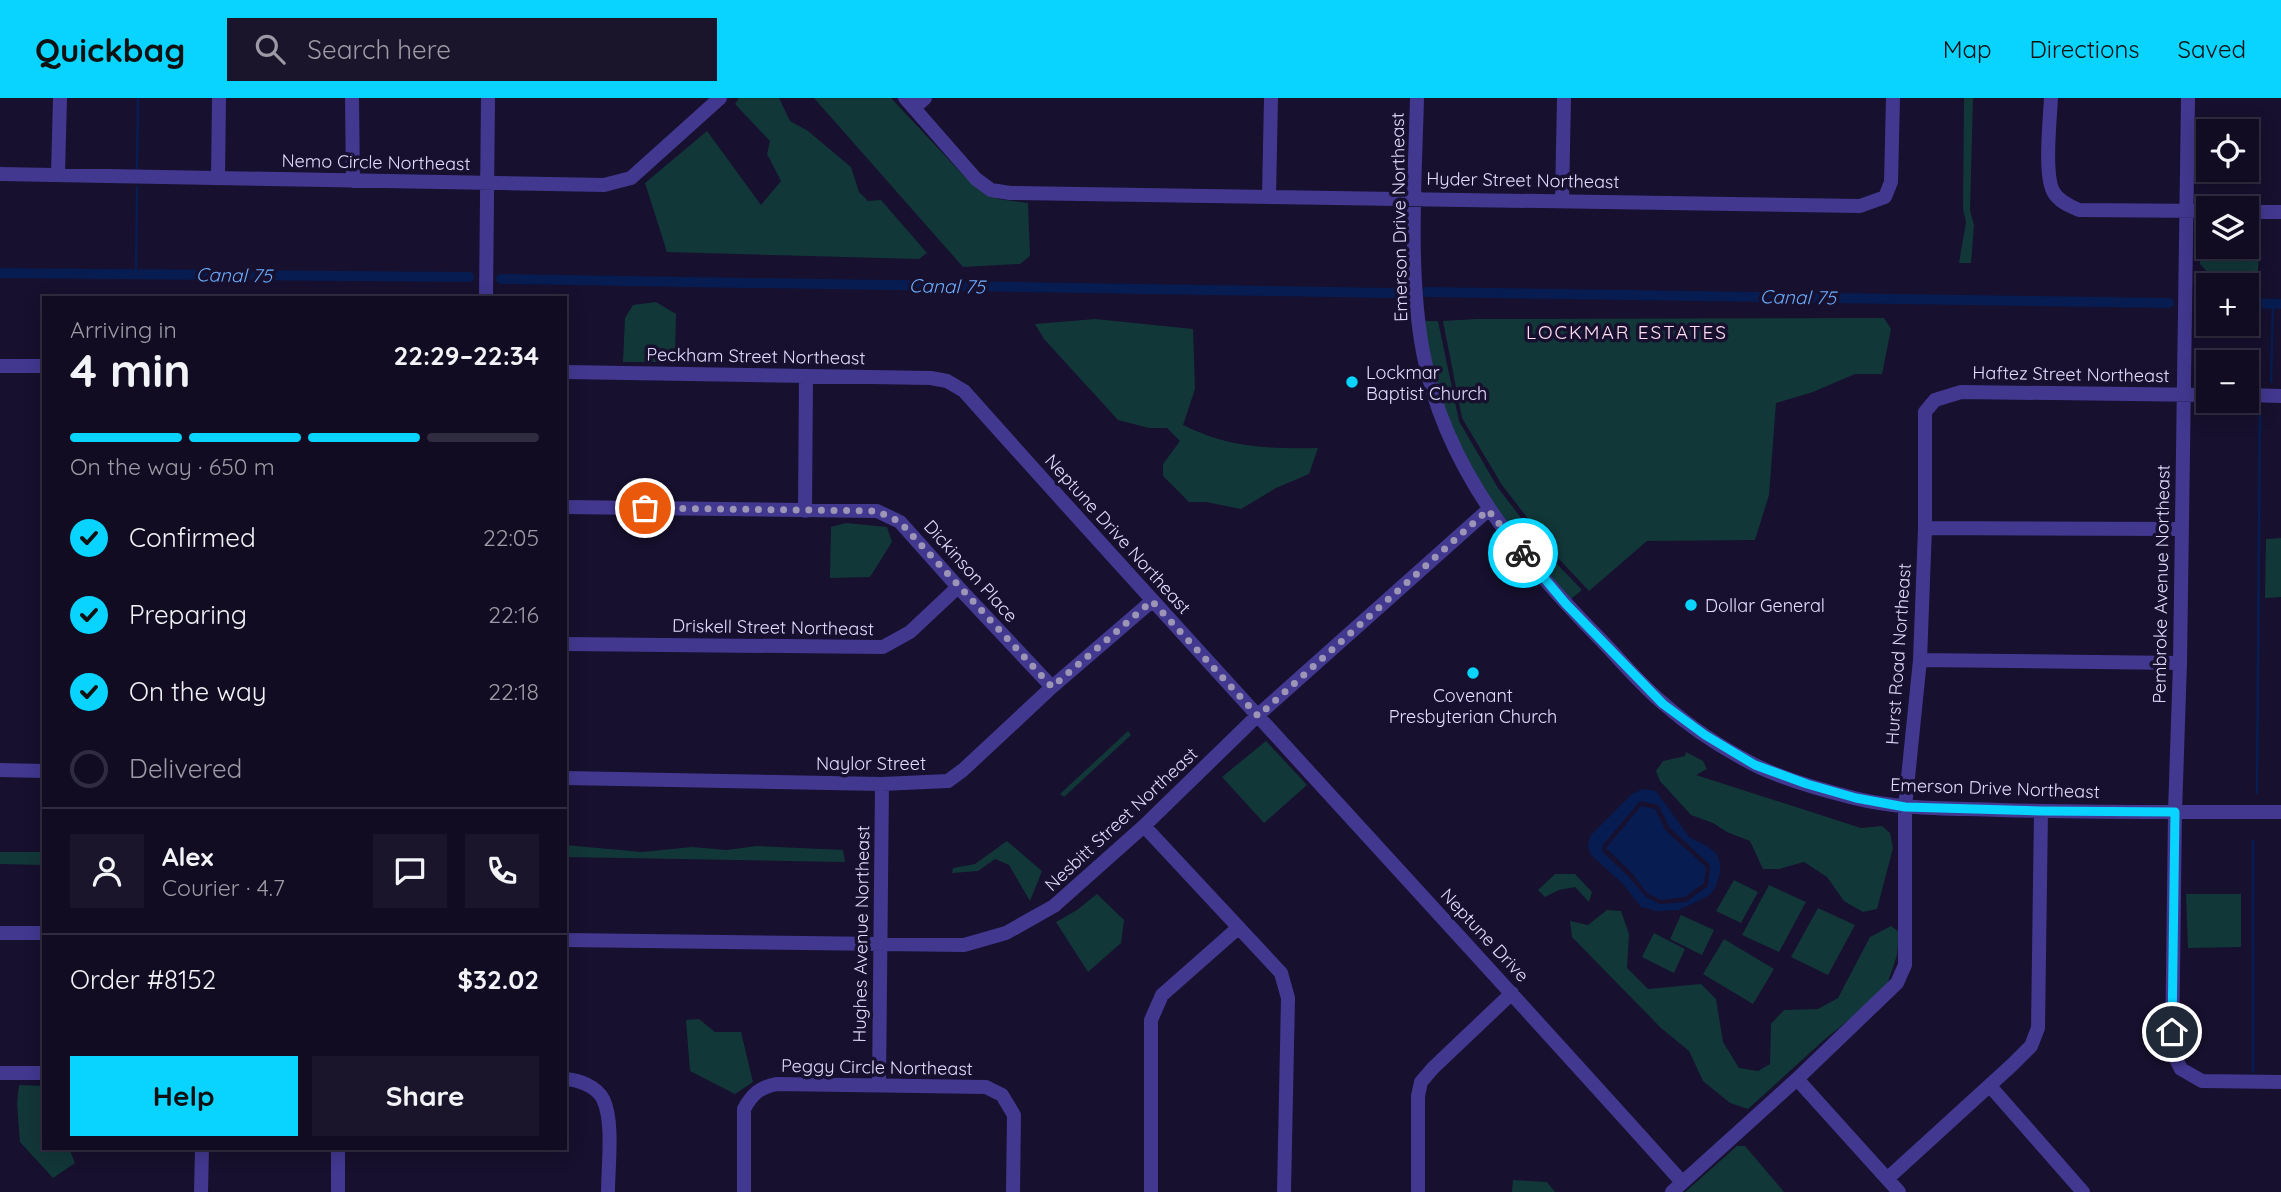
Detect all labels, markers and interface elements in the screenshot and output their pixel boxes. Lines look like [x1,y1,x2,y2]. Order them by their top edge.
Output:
search box [227,18,717,81]
text: Quickbag [35,29,185,70]
icon: search [251,30,289,68]
text: Search here [307,33,451,66]
text: Map [1943,34,1992,64]
text: Directions [2030,34,2140,64]
text: Saved [2178,34,2246,64]
street label: Emerson Drive Northeast [1386,112,1412,322]
map controls [2196,119,2259,413]
button: locate [2196,119,2259,182]
street label: Nemo Circle Northeast [281,149,471,175]
street label: Hyder Street Northeast [1426,167,1620,193]
button: layers [2196,196,2259,259]
water label: Canal 75 [196,262,275,288]
water label: Canal 75 [909,273,988,299]
button: + [2196,273,2259,336]
water label: Canal 75 [1760,284,1839,310]
text: Arriving in [70,315,177,344]
district label: LOCKMAR ESTATES [1526,320,1728,344]
text: 22:29–22:34 [393,339,539,372]
text: 4 min [70,341,191,399]
street label: Peckham Street Northeast [646,343,866,369]
button: − [2196,350,2259,413]
place label: Lockmar Baptist Church [1366,361,1487,405]
street label: Haftez Street Northeast [1972,361,2170,387]
marker: Lockmar Baptist Church [1344,374,1360,390]
street label: Neptune Drive Northeast [1040,449,1196,619]
text: On the way · 650 m [70,452,275,481]
street label: Pembroke Avenue Northeast [2147,464,2175,704]
pin [615,478,675,538]
icon: bag [626,489,664,527]
street label: Dickinson Place [919,515,1023,627]
courier [1488,518,1558,588]
icon: check [70,519,108,557]
text: Confirmed [129,521,256,554]
text: 22:05 [483,523,539,552]
icon: bike [1504,534,1542,572]
street label: Hurst Road Northeast [1880,562,1916,746]
place label: Dollar General [1705,594,1825,617]
icon: check [70,596,108,634]
marker: Dollar General [1683,597,1699,613]
text: Preparing [129,598,247,631]
text: 22:16 [488,600,539,629]
street label: Driskell Street Northeast [672,614,874,640]
marker: Covenant Presbyterian Church [1465,665,1481,681]
icon: check [70,673,108,711]
text: On the way [129,675,267,708]
text: 22:18 [488,677,539,706]
place label: Covenant Presbyterian Church [1389,684,1557,728]
street label: Nesbitt Street Northeast [1040,742,1202,896]
text: Delivered [129,752,242,785]
street label: Naylor Street [816,752,926,775]
street label: Emerson Drive Northeast [1890,773,2100,803]
street label: Hughes Avenue Northeast [848,825,874,1043]
button: person [70,834,144,908]
button: chat [373,834,447,908]
button: phone [465,834,539,908]
text: Alex [162,840,213,873]
text: Courier · 4.7 [162,873,285,902]
street label: Neptune Drive [1436,884,1534,986]
text: Order #8152 [70,963,216,996]
text: $32.02 [457,963,539,996]
pin [2142,1002,2202,1062]
icon: home [2153,1013,2191,1051]
street label: Peggy Circle Northeast [781,1054,973,1080]
button: Help [70,1056,298,1136]
button: Share [312,1056,539,1136]

